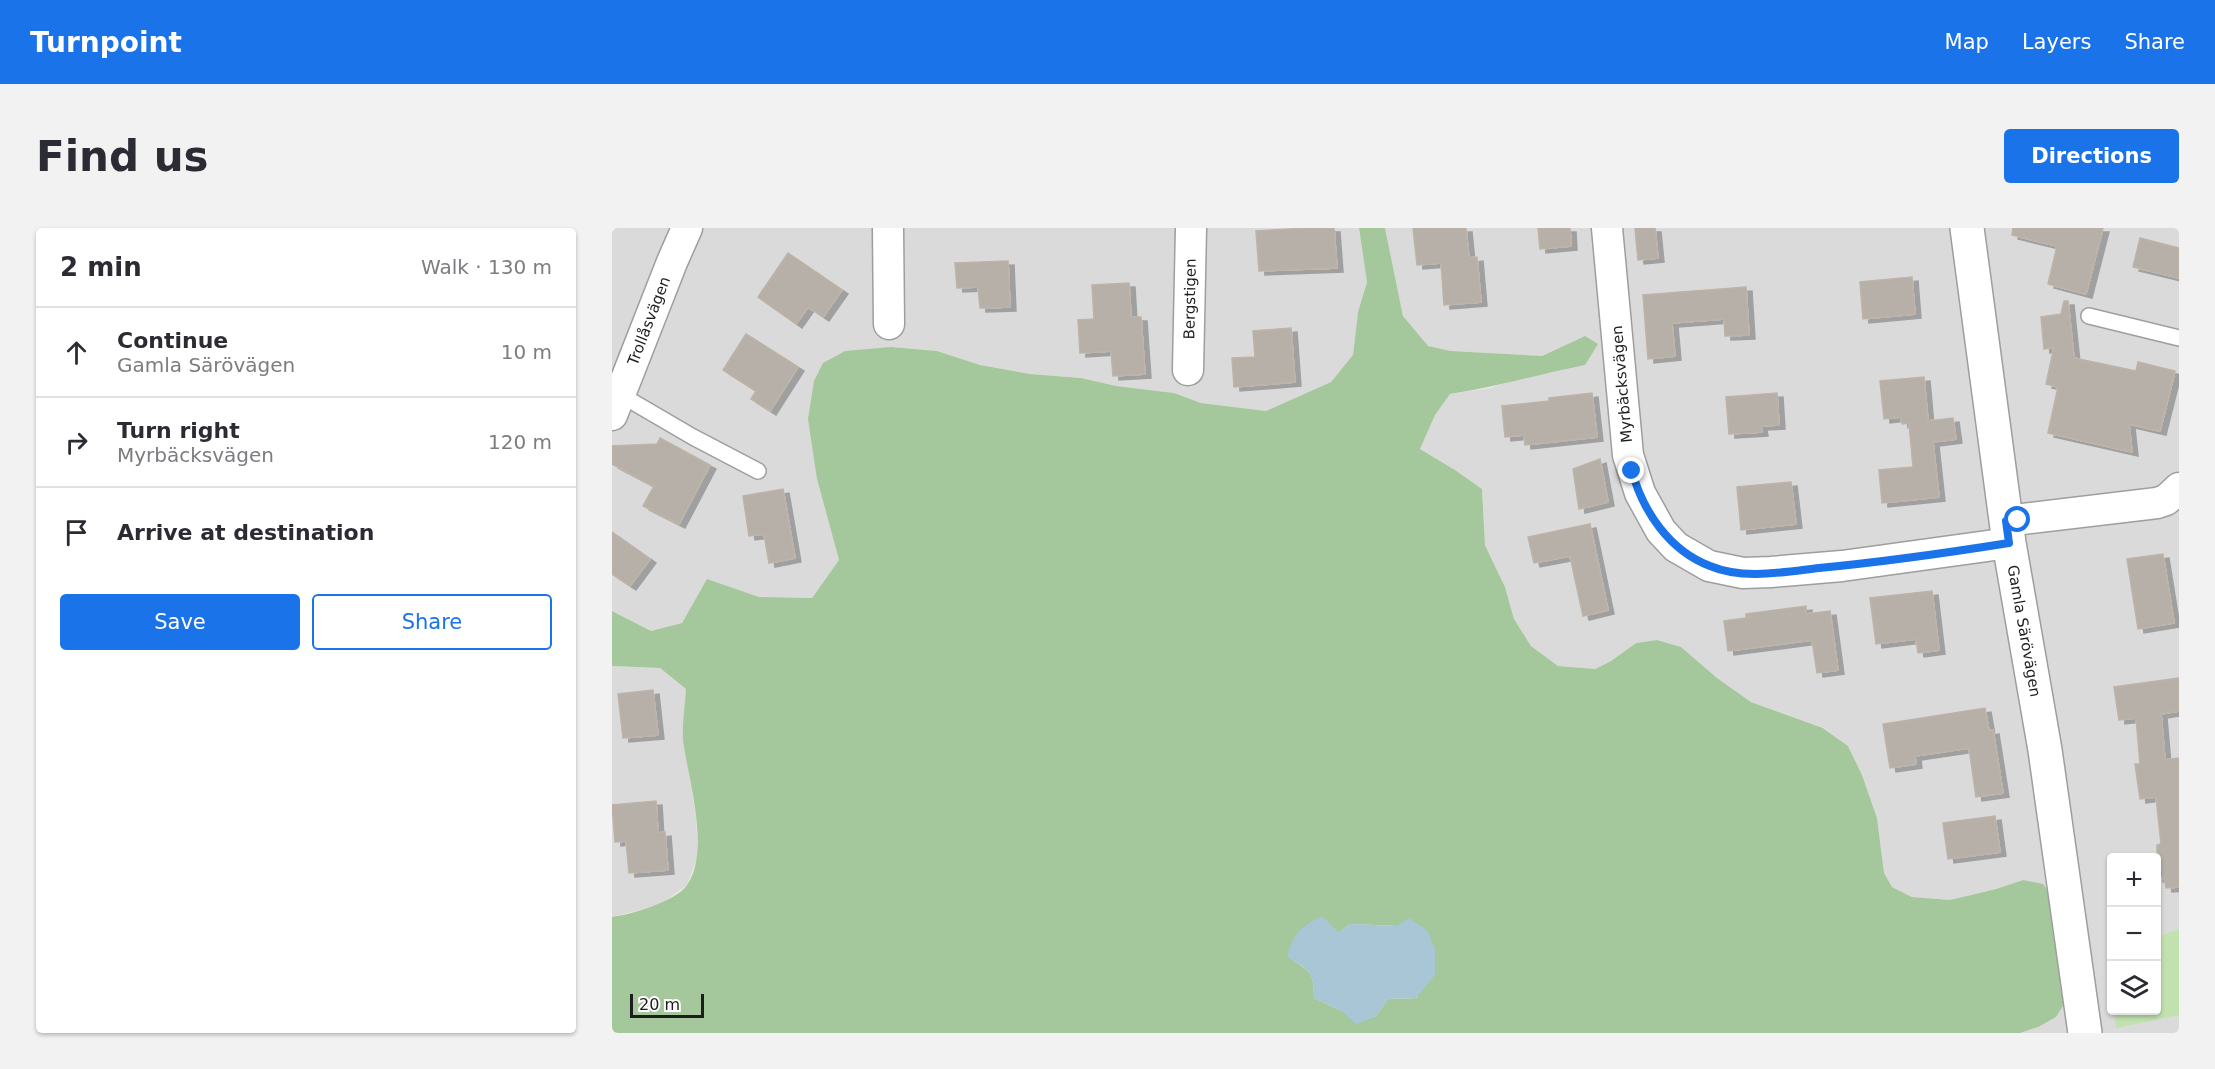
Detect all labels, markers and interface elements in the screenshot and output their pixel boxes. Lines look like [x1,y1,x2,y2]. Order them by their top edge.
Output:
text: Turnpoint [30,26,182,59]
text: Map [1945,30,1989,54]
text: Layers [2022,30,2091,54]
text: Share [2124,30,2185,54]
button: Directions [2004,129,2179,183]
text: Find us [36,132,209,181]
text: 2 min [60,252,142,282]
text: Walk · 130 m [421,255,552,279]
street label: Bergstigen [1180,258,1200,340]
street label: Trollåsvägen [623,274,674,369]
street label: Myrbäcksvägen [1608,325,1636,443]
text: Continue [117,328,228,353]
icon: ahead [60,336,93,369]
text: 10 m [501,340,552,364]
text: Gamla Särövägen [117,353,295,377]
text: Turn right [117,418,240,443]
icon: right [60,426,93,459]
text: 120 m [488,430,552,454]
text: Myrbäcksvägen [117,443,274,467]
route end [1618,457,1644,483]
route start [2004,506,2030,532]
icon: arrive [60,516,93,549]
text: Arrive at destination [117,520,374,545]
street label: Gamla Särövägen [2004,564,2044,698]
button: Save [60,594,300,650]
button: Share [312,594,552,650]
map controls [2107,853,2161,1015]
button: + [2107,853,2161,907]
button: − [2107,907,2161,961]
button: layers [2107,961,2161,1015]
scale bar [630,991,704,1018]
text: 20 m [639,995,680,1014]

